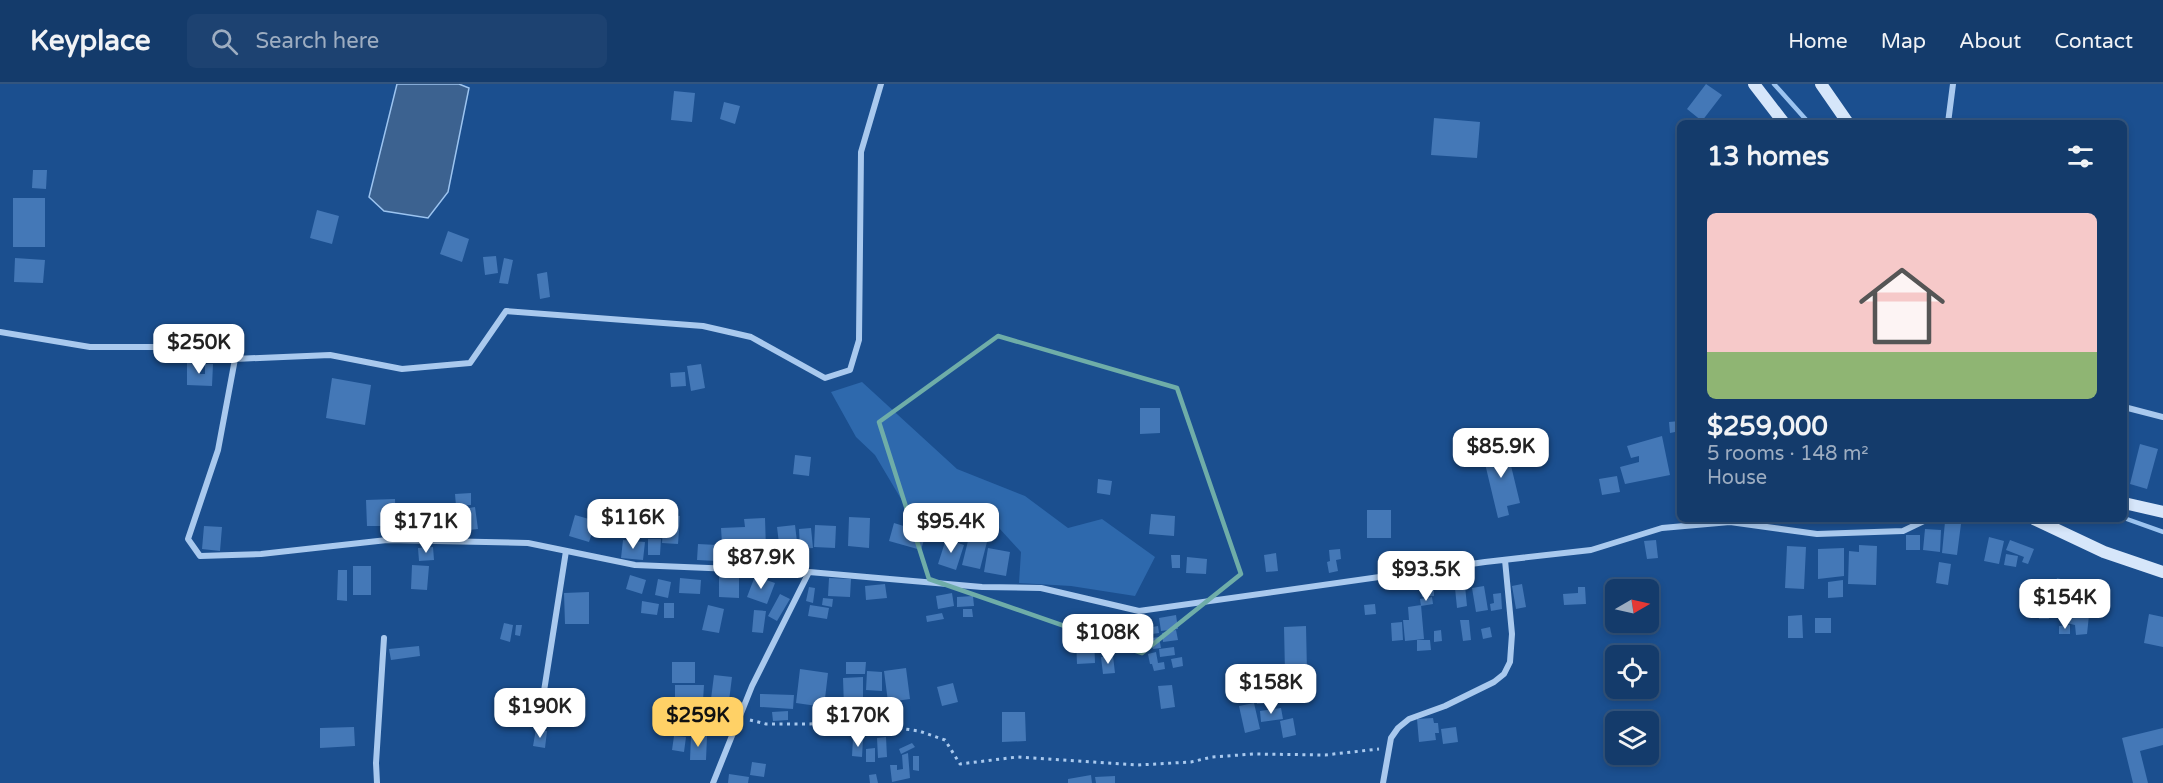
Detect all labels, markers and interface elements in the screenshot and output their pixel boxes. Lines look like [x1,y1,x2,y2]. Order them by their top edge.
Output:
search box [187,14,607,68]
text: Keyplace [30,24,151,58]
icon: search [208,25,241,58]
text: Search here [256,28,379,54]
text: Home [1788,29,1848,54]
text: Map [1881,29,1926,54]
text: About [1959,29,2021,54]
text: Contact [2054,29,2133,54]
icon: filters [2064,140,2097,173]
text: 13 homes [1707,141,1829,172]
icon: home [1848,252,1956,360]
pin: $250K [157,324,241,375]
text: $250K [167,331,231,355]
text: $259,000 [1707,411,1828,442]
pin: $85.9K [1452,428,1550,479]
text: $85.9K [1467,435,1535,459]
text: 5 rooms · 148 m² [1707,442,1869,466]
text: House [1707,466,1767,490]
pin: $116K [591,499,675,550]
pin: $171K [384,503,468,554]
pin: $95.4K [902,503,1000,554]
text: $116K [601,506,665,530]
text: $171K [394,510,458,534]
text: $95.4K [917,510,985,534]
pin: $87.9K [712,539,810,590]
text: $87.9K [727,546,795,570]
pin: $93.5K [1377,551,1475,602]
text: $93.5K [1392,558,1460,582]
north arrow [1605,579,1659,633]
map controls [1605,579,1659,765]
pin: $154K [2023,579,2107,630]
text: $154K [2033,586,2097,610]
pin: $108K [1066,614,1150,665]
text: $108K [1076,621,1140,645]
button: locate [1605,645,1659,699]
pin: $158K [1229,664,1313,715]
text: $158K [1239,671,1303,695]
pin: $190K [498,688,582,739]
text: $190K [508,695,572,719]
pin: $259K [656,697,740,748]
pin: $170K [816,697,900,748]
text: $259K [666,704,730,728]
text: $170K [826,704,890,728]
button: layers [1605,711,1659,765]

